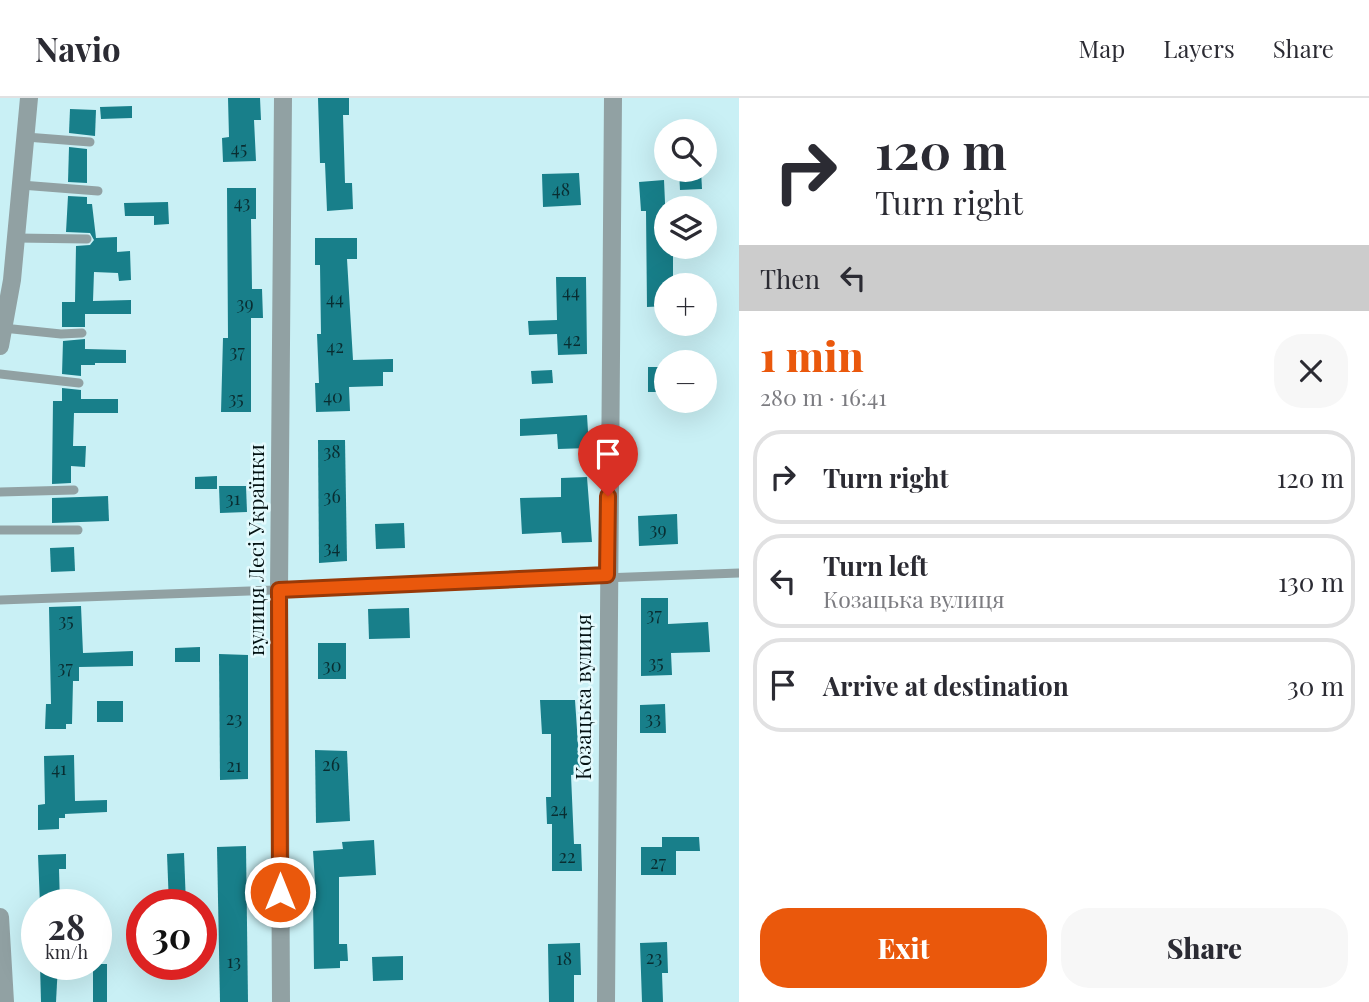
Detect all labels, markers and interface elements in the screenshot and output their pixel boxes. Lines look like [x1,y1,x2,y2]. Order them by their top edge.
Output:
text: Navio [35,26,121,70]
text: Map [1079,32,1125,64]
text: Layers [1163,32,1235,64]
text: Share [1273,32,1334,64]
text: 120 m [875,117,1007,182]
map controls [654,119,717,413]
button: search [654,119,717,182]
icon: right [760,126,851,217]
house number: 45 [231,136,247,160]
house number: 48 [552,177,570,201]
text: Turn right [875,180,1023,223]
house number: 43 [234,190,250,214]
button: layers [654,196,717,259]
icon: left [834,259,872,297]
text: Then [760,261,820,296]
button: + [654,273,717,336]
house number: 44 [562,279,580,303]
house number: 44 [326,286,344,310]
house number: 39 [236,291,254,315]
house number: 42 [563,327,581,351]
text: 1 min [760,327,864,383]
house number: 42 [326,334,344,358]
button: close [1274,334,1348,408]
house number: 37 [229,339,245,363]
button: − [654,350,717,413]
text: 280 m · 16:41 [760,381,887,412]
house number: 40 [323,384,343,408]
house number: 35 [228,386,244,410]
pin [578,424,638,496]
icon: arrive [589,435,627,473]
house number: 38 [323,439,341,463]
street label: вулиця Лесі Українки [241,444,269,656]
icon: right [764,458,802,496]
text: Turn right [823,460,949,495]
text: 120 m [1277,460,1344,495]
house number: 36 [323,484,341,508]
house number: 31 [226,486,241,510]
house number: 39 [649,517,667,541]
house number: 34 [323,535,341,559]
text: Turn left [823,548,928,583]
icon: left [764,562,802,600]
text: 130 m [1278,564,1344,599]
text: Козацька вулиця [823,583,1005,614]
house number: 37 [646,602,662,626]
house number: 35 [58,608,74,632]
street label: Козацька вулиця [568,614,596,780]
house number: 35 [648,650,664,674]
house number: 30 [323,653,341,677]
house number: 37 [57,655,73,679]
icon: arrive [764,666,802,704]
text: Arrive at destination [823,668,1069,703]
text: 30 m [1287,668,1344,703]
house number: 23 [226,706,242,730]
house number: 33 [645,706,661,730]
house number: 26 [322,752,340,776]
house number: 21 [226,753,242,777]
house number: 41 [51,756,67,780]
house number: 24 [550,797,568,821]
house number: 22 [558,844,576,868]
house number: 27 [650,850,667,874]
position arrow [243,855,317,929]
speed limit sign: 30 [126,889,217,980]
text: 28 [48,902,85,949]
button: Exit [760,908,1047,988]
button: Share [1061,908,1348,988]
text: km/h [45,940,88,964]
house number: 23 [646,945,662,969]
house number: 18 [556,946,572,970]
house number: 13 [227,949,241,973]

